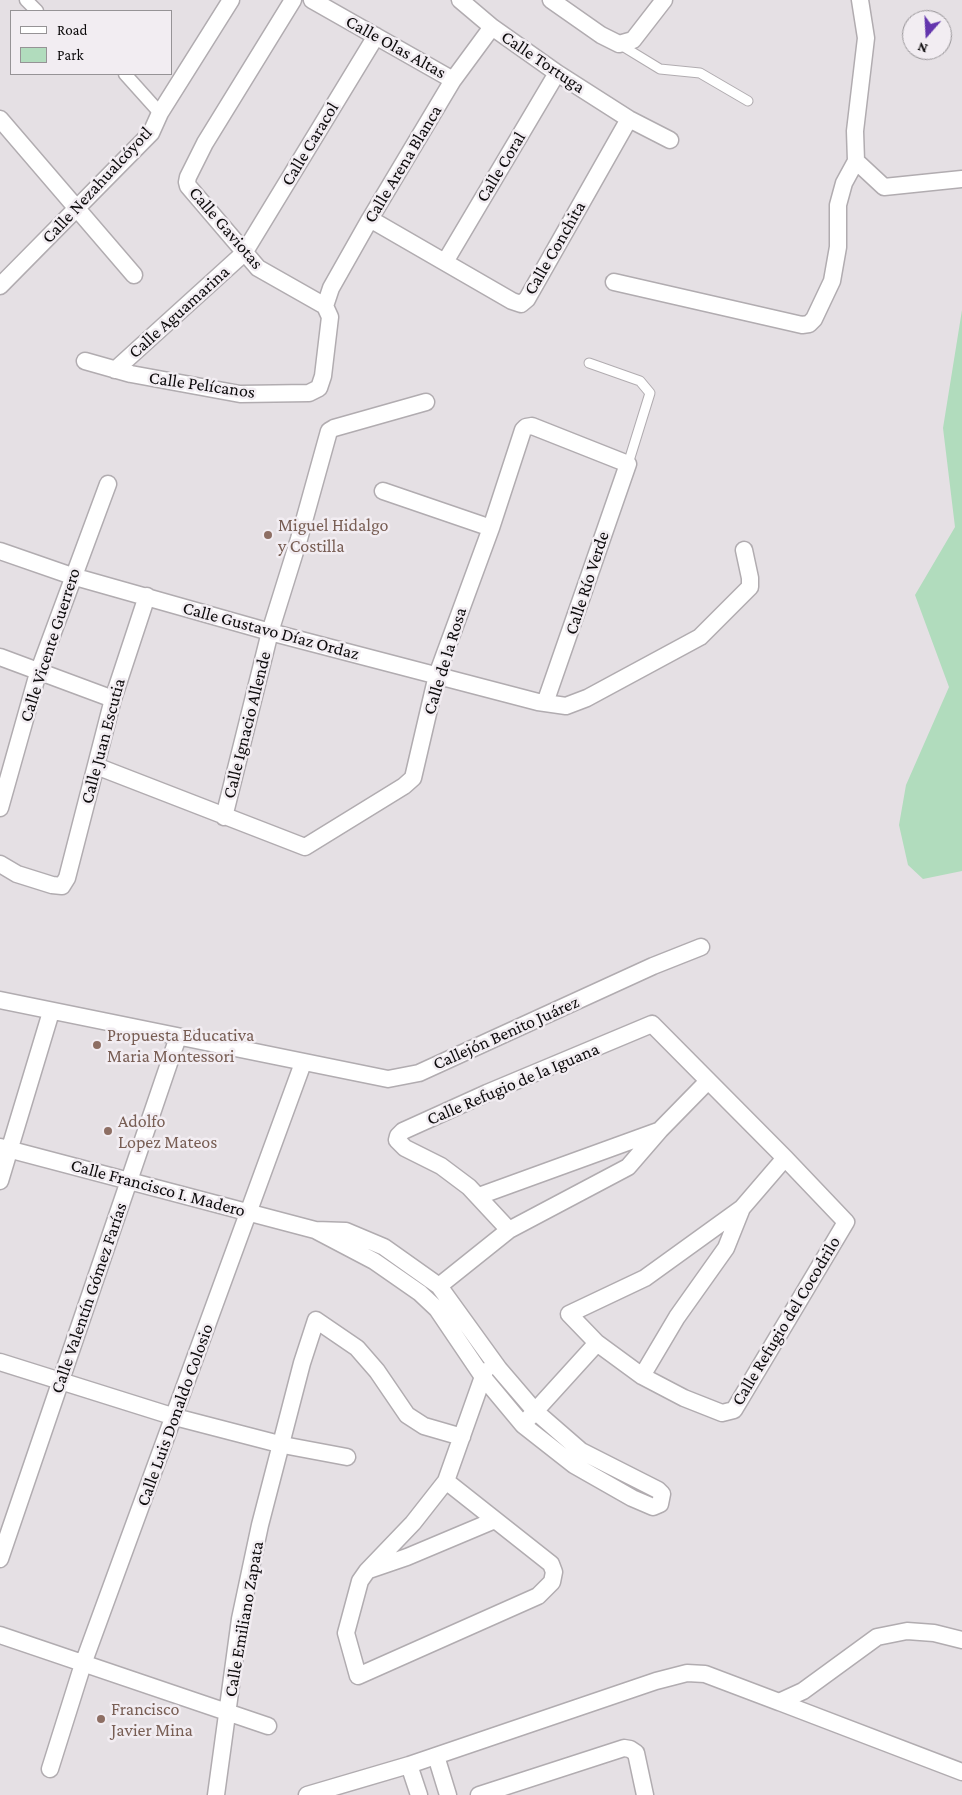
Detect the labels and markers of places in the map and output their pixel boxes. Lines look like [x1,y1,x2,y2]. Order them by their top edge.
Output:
place label: Miguel Hidalgo y Costilla [278,514,389,556]
marker: Miguel Hidalgo y Costilla [262,529,274,541]
place label: Propuesta Educativa Maria Montessori [107,1024,254,1066]
marker: Propuesta Educativa Maria Montessori [91,1039,103,1051]
place label: Adolfo Lopez Mateos [118,1110,217,1152]
marker: Adolfo Lopez Mateos [102,1125,114,1137]
place label: Francisco Javier Mina [111,1698,193,1740]
marker: Francisco Javier Mina [95,1713,107,1725]

